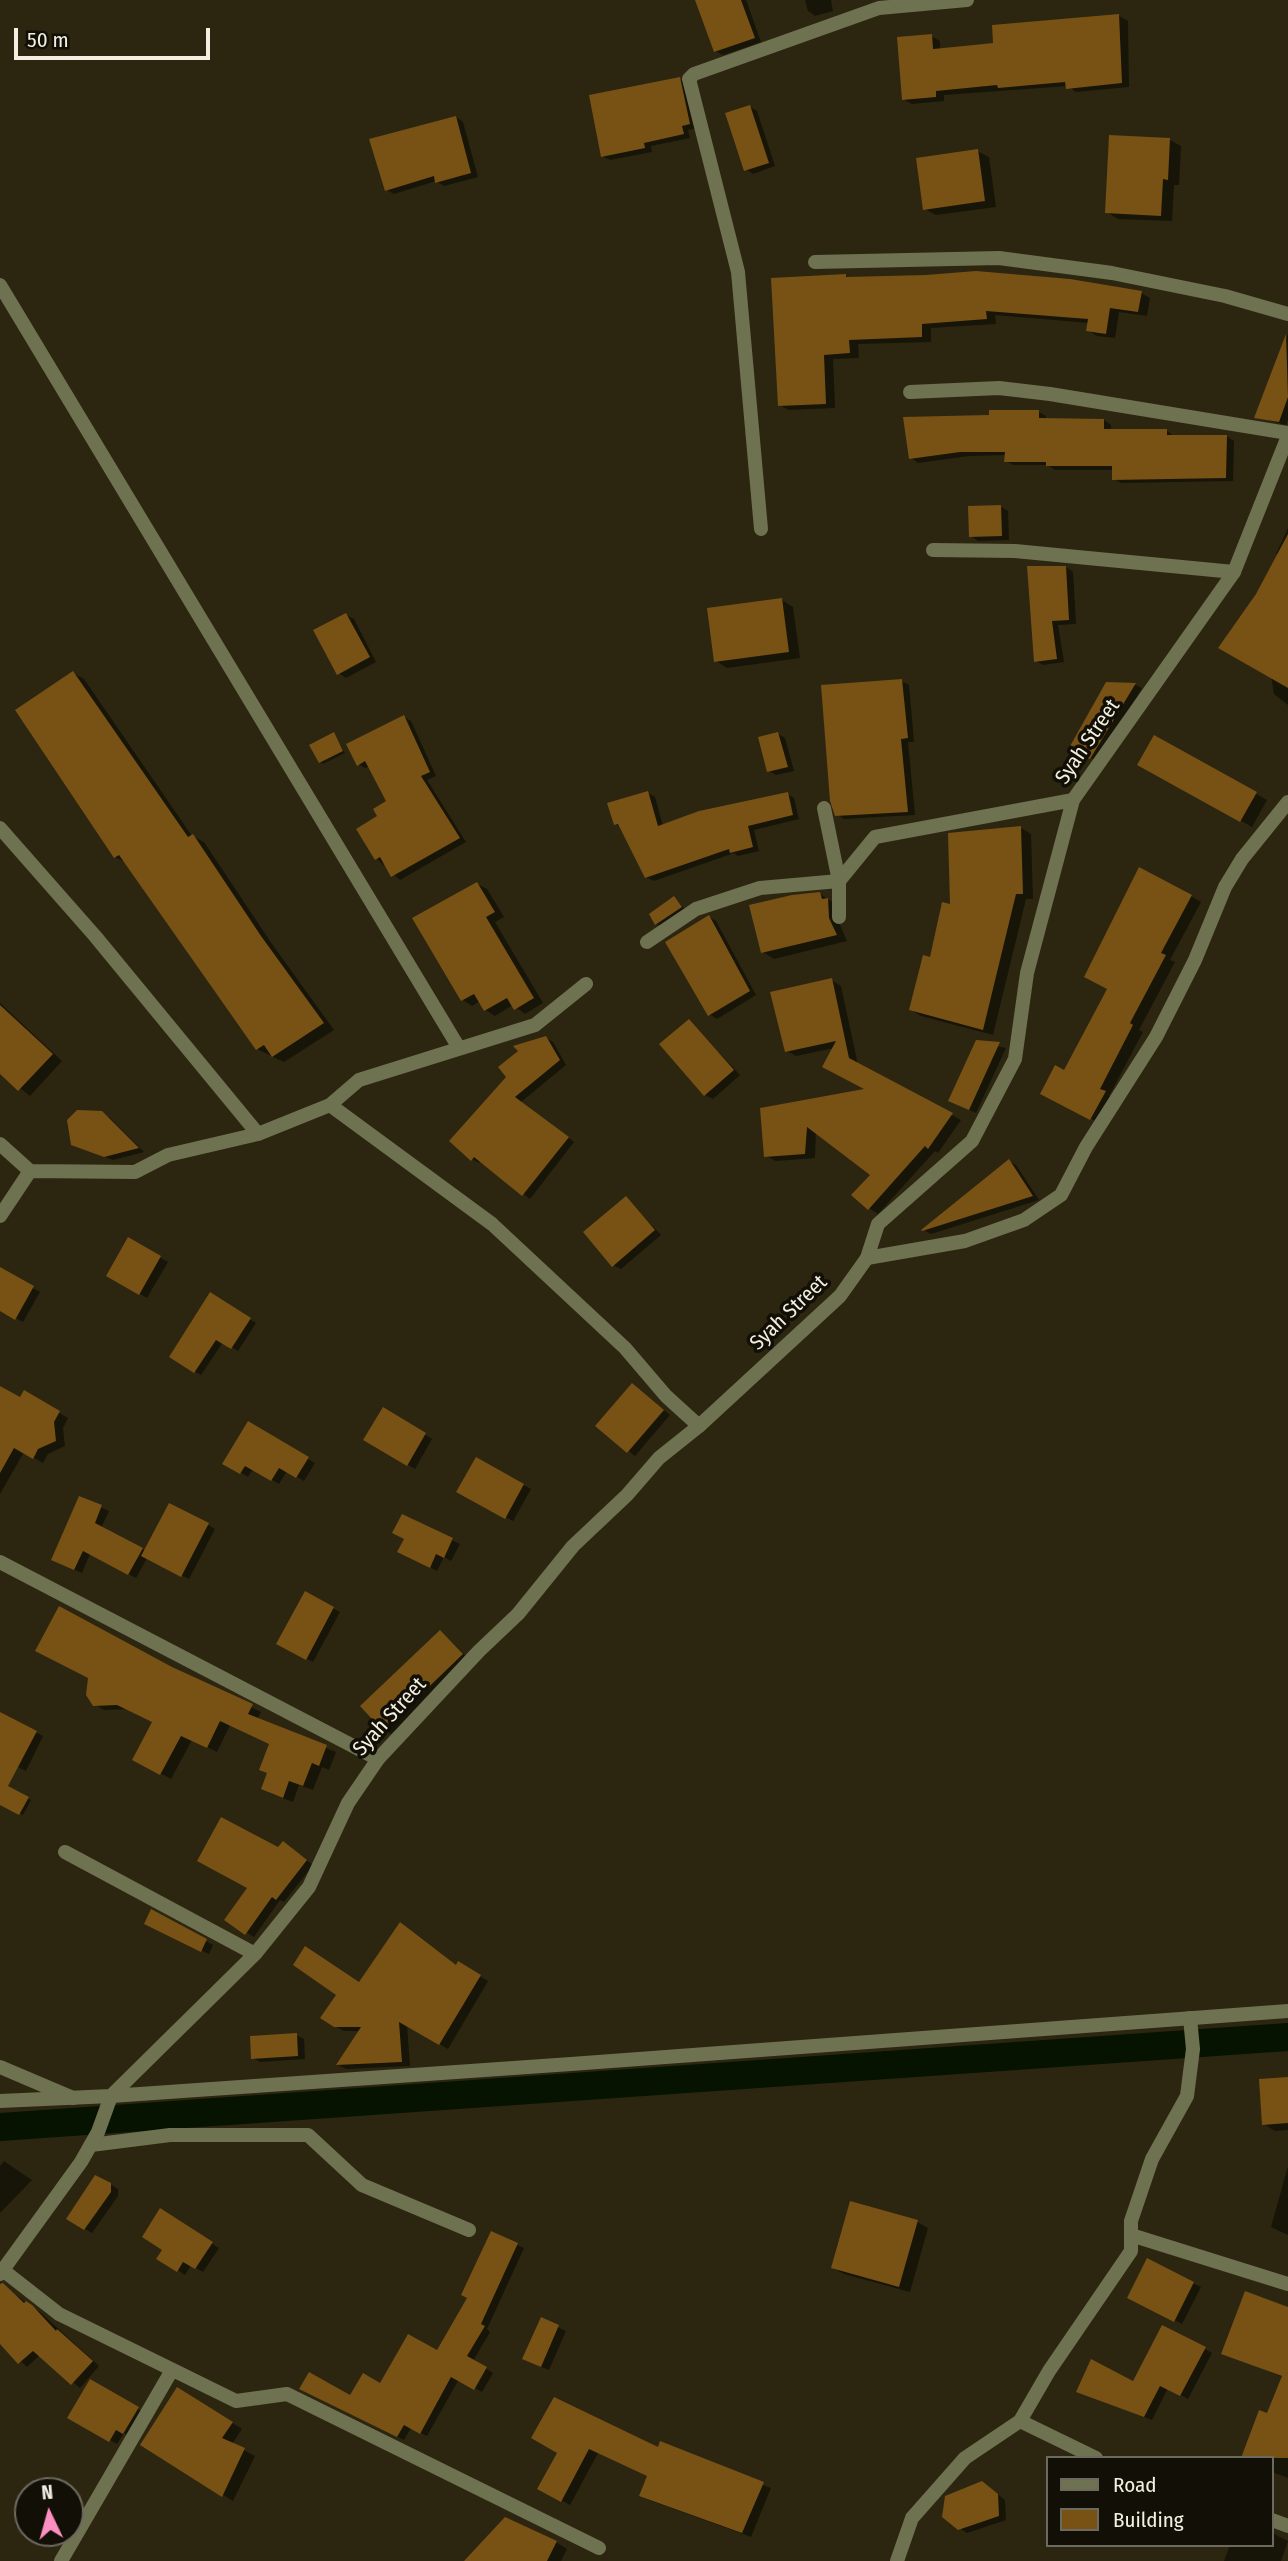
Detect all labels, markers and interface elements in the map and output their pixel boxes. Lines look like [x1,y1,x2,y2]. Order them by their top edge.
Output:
scale bar [18,14,214,58]
text: 50 m [27,27,69,53]
street label: Syah Street [1050,695,1126,789]
street label: Syah Street [745,1270,833,1356]
street label: Syah Street [348,1672,432,1762]
legend [1046,2456,1274,2547]
text: Road [1113,2472,1157,2498]
north arrow [14,2477,84,2547]
text: N [41,2481,54,2505]
text: Building [1113,2507,1184,2533]

